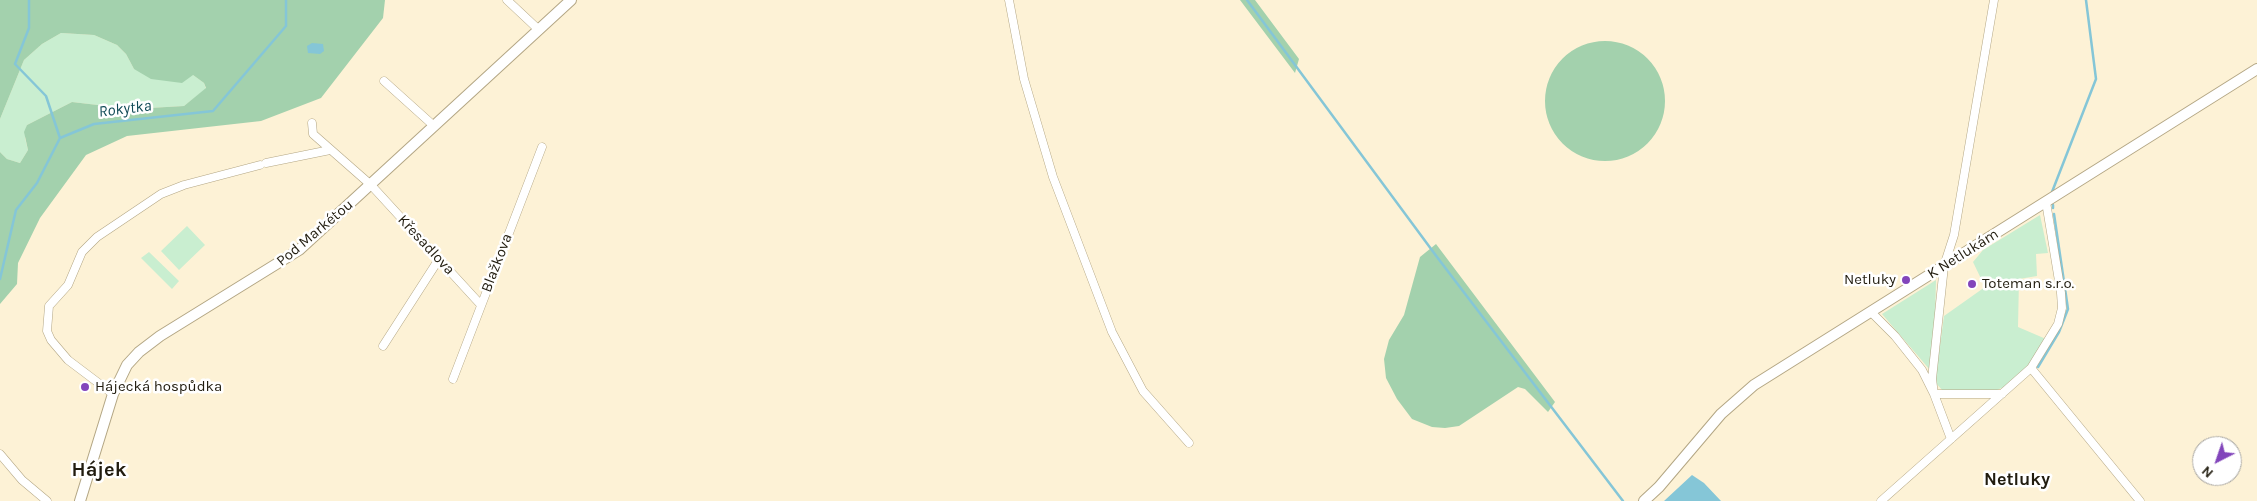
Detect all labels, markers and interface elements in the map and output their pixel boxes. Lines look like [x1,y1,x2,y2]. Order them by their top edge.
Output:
water label: Rokytka [97,96,153,122]
street label: Pod Markétou [273,196,357,270]
street label: Křesadlova [394,211,458,279]
street label: K Netlukám [1924,225,2002,283]
street label: Blažkova [478,231,516,295]
place label: Netluky [1844,271,1896,289]
marker: Netluky [1900,274,1912,286]
place label: Toteman s.r.o. [1982,275,2074,293]
marker: Toteman s.r.o. [1966,278,1978,290]
place label: Hájecká hospůdka [95,378,222,396]
marker: Hájecká hospůdka [79,381,91,393]
north arrow [2192,436,2242,486]
district label: Hájek [72,458,126,482]
text: N [2198,462,2217,482]
district label: Netluky [1984,469,2050,491]

